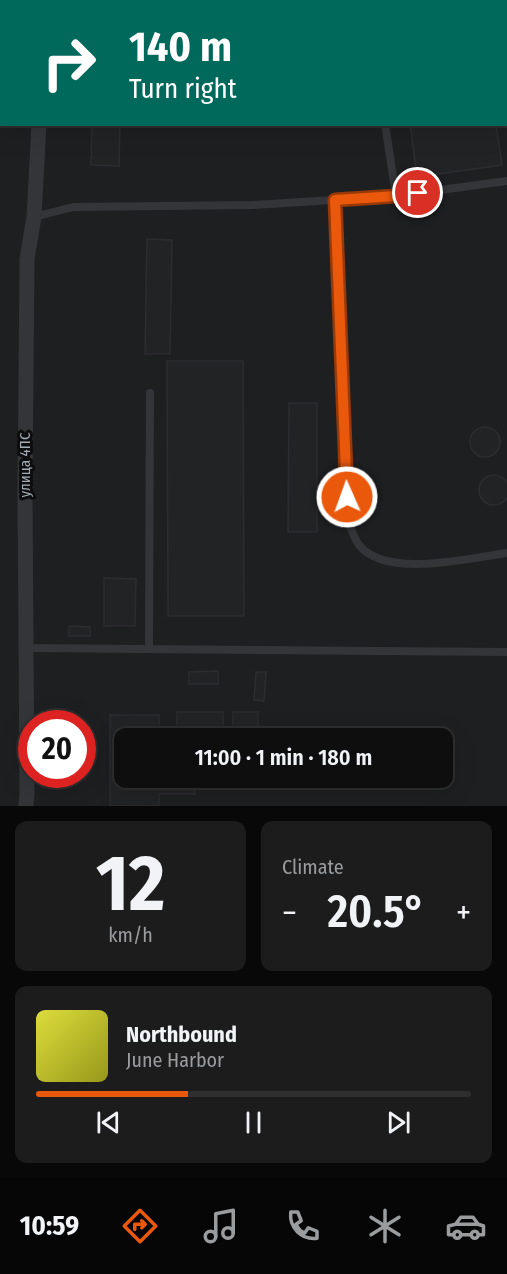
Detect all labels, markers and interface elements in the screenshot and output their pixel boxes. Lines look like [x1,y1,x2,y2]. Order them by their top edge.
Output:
text: 140 m [129,22,232,72]
icon: right [30,24,108,102]
text: Turn right [129,73,237,105]
pin [392,167,443,218]
icon: arrive [401,176,434,209]
street label: улица 4ПС [16,432,34,498]
position arrow [315,465,379,529]
speed limit sign: 20 [18,710,96,788]
text: 11:00 · 1 min · 180 m [195,744,372,771]
text: 12 [96,837,165,931]
text: Climate [282,855,344,879]
text: 20.5° [327,885,425,939]
text: − [282,893,297,933]
text: + [456,893,471,933]
text: km/h [108,923,153,947]
text: Northbound [126,1021,237,1048]
text: June Harbor [126,1048,224,1072]
icon: previous [92,1106,125,1139]
icon: pause [237,1106,270,1139]
icon: next [382,1106,415,1139]
icon: directions [119,1205,161,1247]
icon: music [200,1205,242,1247]
icon: phone [282,1205,324,1247]
icon: climate [364,1205,406,1247]
icon: car [445,1205,487,1247]
text: 10:59 [20,1210,79,1242]

